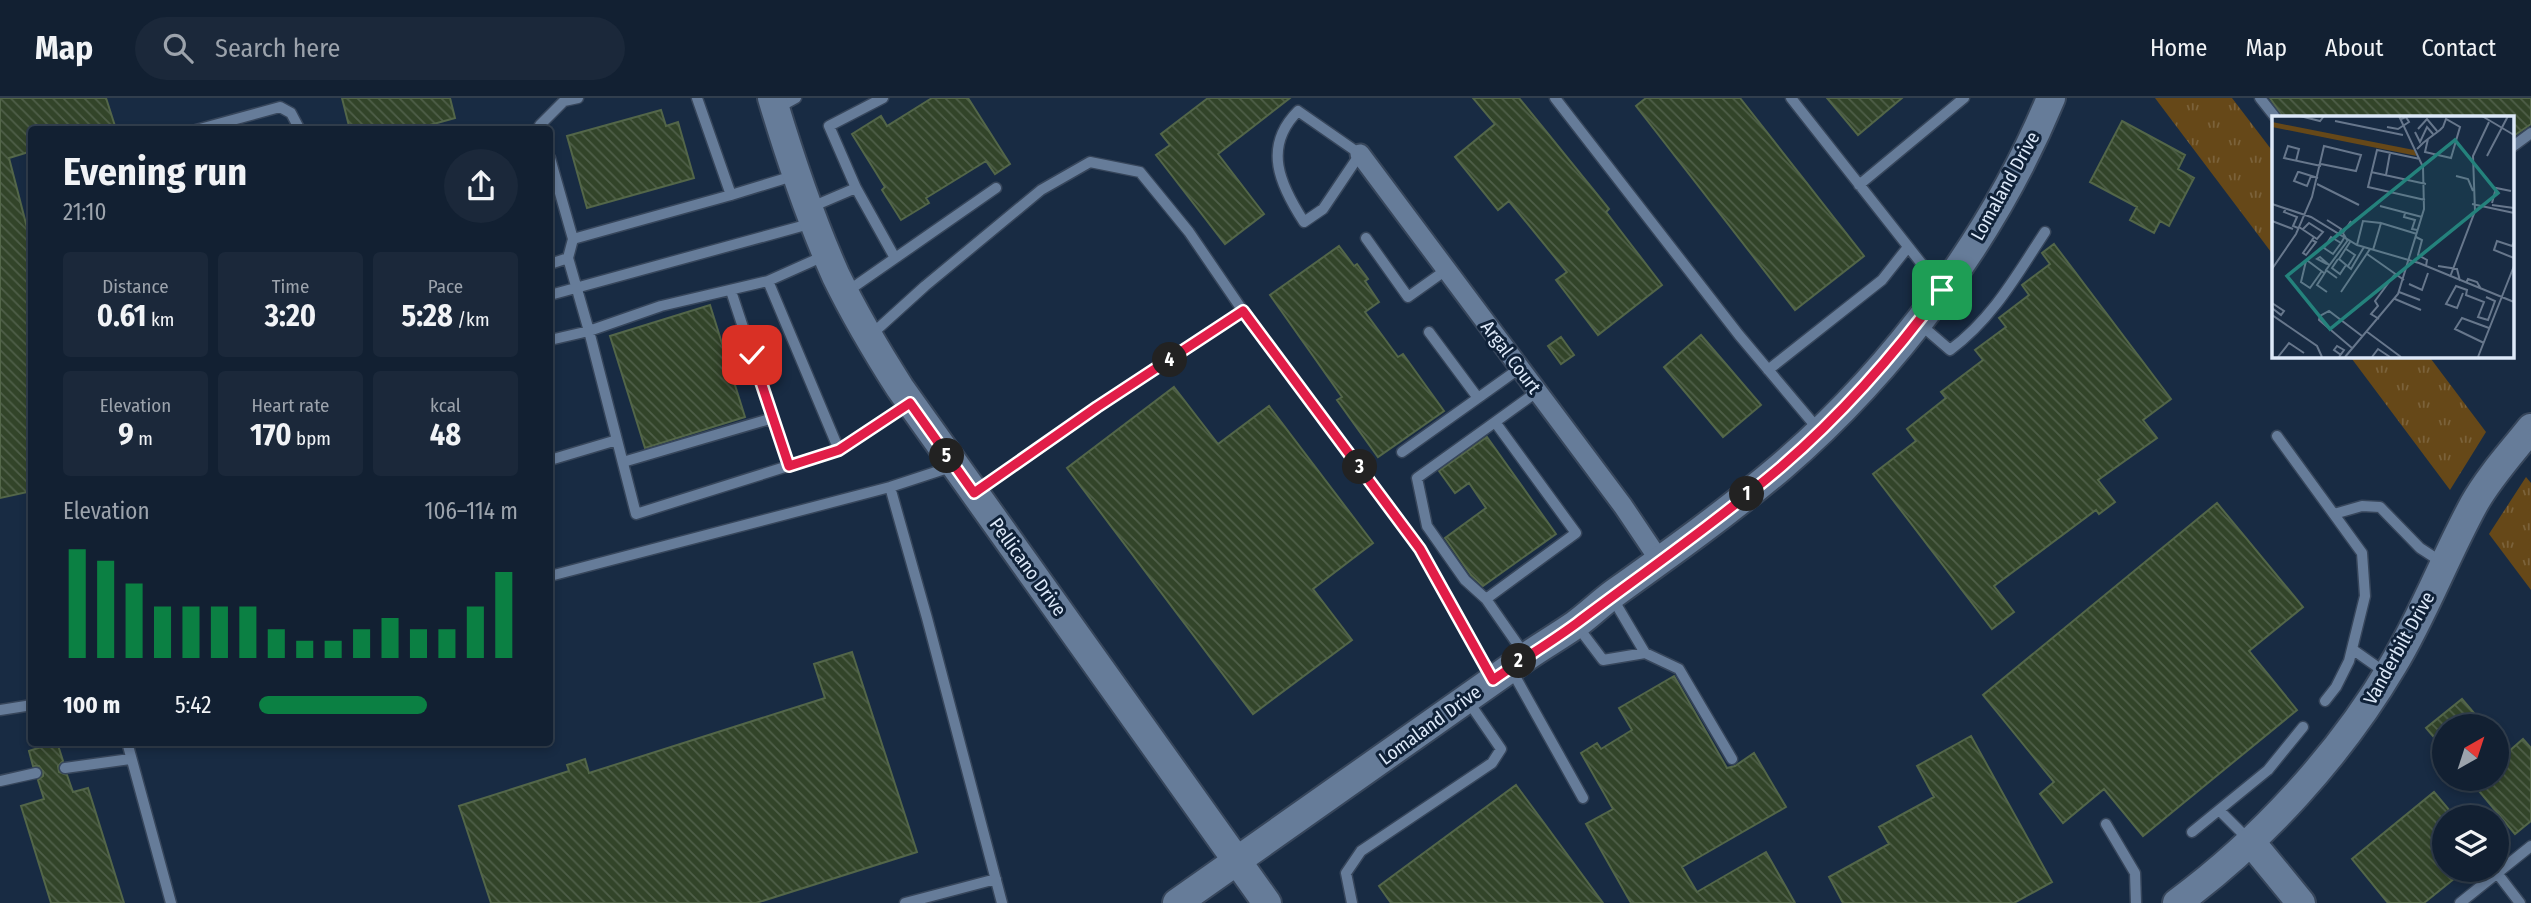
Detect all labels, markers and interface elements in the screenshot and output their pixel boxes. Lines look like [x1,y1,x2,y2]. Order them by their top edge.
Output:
search box [135,17,625,80]
text: Map [35,28,93,68]
icon: search [159,29,197,67]
text: Search here [215,33,340,64]
text: Home [2150,34,2207,62]
text: Map [2245,34,2287,62]
text: About [2325,34,2383,62]
text: Contact [2421,34,2496,62]
inset map [2272,116,2514,357]
street label: Lomaland Drive [1966,128,2044,244]
text: Evening run [63,149,247,195]
button: share [444,149,518,223]
text: 21:10 [63,198,107,226]
pin [1912,260,1972,320]
icon: arrive [1923,271,1961,309]
text: Distance [102,275,169,298]
text: Time [272,275,309,298]
text: Pace [428,275,463,298]
text: 0.61 [97,298,146,334]
text: 3:20 [265,298,316,334]
text: 5:28 [401,298,453,334]
text: km [146,308,174,331]
text: /km [453,308,490,331]
street label: Argal Court [1476,316,1546,399]
pin [722,325,782,385]
icon: check [733,336,771,374]
pin: 4 [1152,342,1188,378]
text: 4 [1165,348,1174,371]
text: Elevation [100,394,171,417]
text: Heart rate [251,394,330,417]
text: kcal [430,394,461,417]
text: 9 [118,417,134,453]
text: 170 [250,417,292,453]
text: 48 [430,417,461,453]
text: m [134,427,153,450]
text: bpm [292,427,331,450]
pin: 5 [930,438,964,474]
text: 5 [942,444,951,467]
pin: 3 [1342,450,1378,484]
text: 3 [1355,455,1364,478]
pin: 1 [1730,476,1764,512]
text: 1 [1742,482,1751,505]
text: Elevation [63,497,150,525]
text: 106–114 m [425,497,518,525]
street label: Pellicano Drive [985,514,1071,620]
street label: Vanderbilt Drive [2359,588,2439,708]
pin: 2 [1502,644,1536,678]
text: 2 [1514,649,1523,672]
street label: Lomaland Drive [1374,680,1486,770]
text: 100 m [63,691,120,719]
text: 5:42 [175,691,211,719]
north arrow [2432,714,2510,791]
map controls [2432,714,2509,882]
button: layers [2432,805,2509,882]

